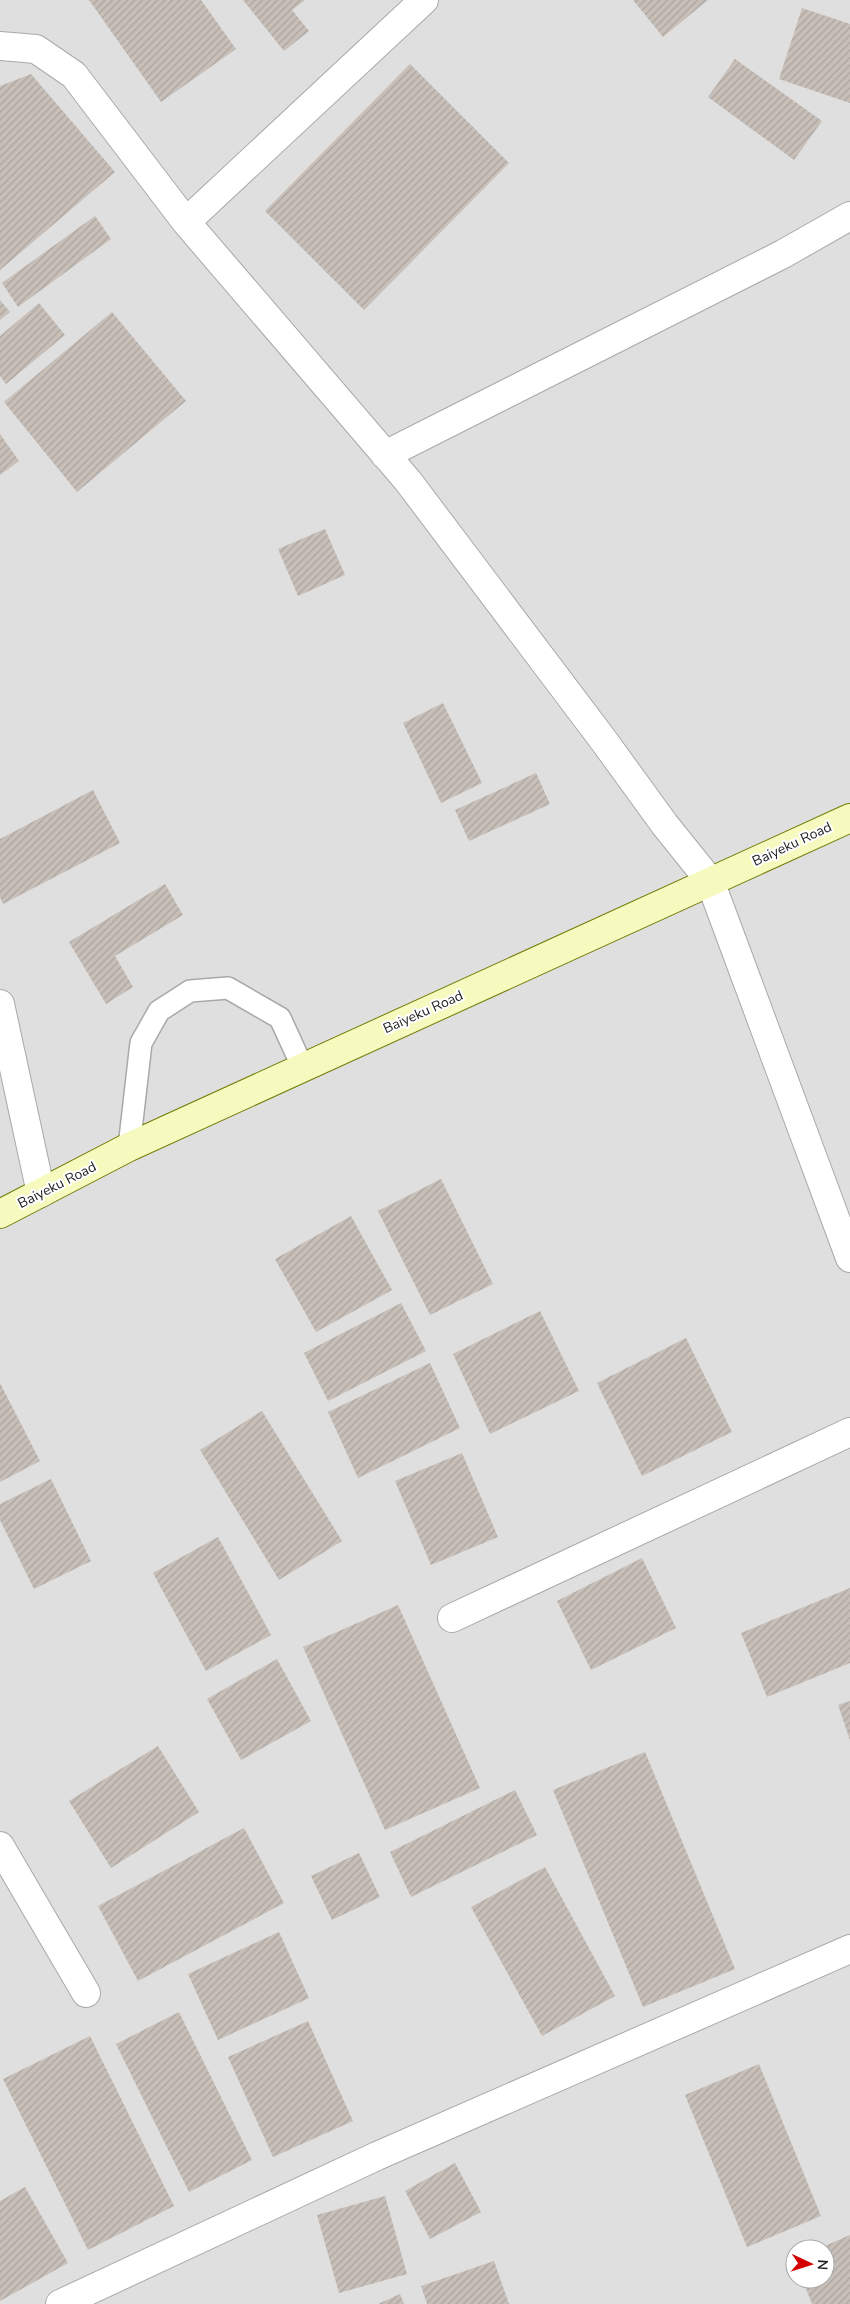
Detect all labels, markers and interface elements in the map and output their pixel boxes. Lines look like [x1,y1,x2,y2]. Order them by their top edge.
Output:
street label: Baiyeku Road [749,817,835,871]
street label: Baiyeku Road [380,986,466,1038]
street label: Baiyeku Road [15,1157,99,1213]
north arrow [785,2239,835,2289]
text: N [813,2259,832,2271]

